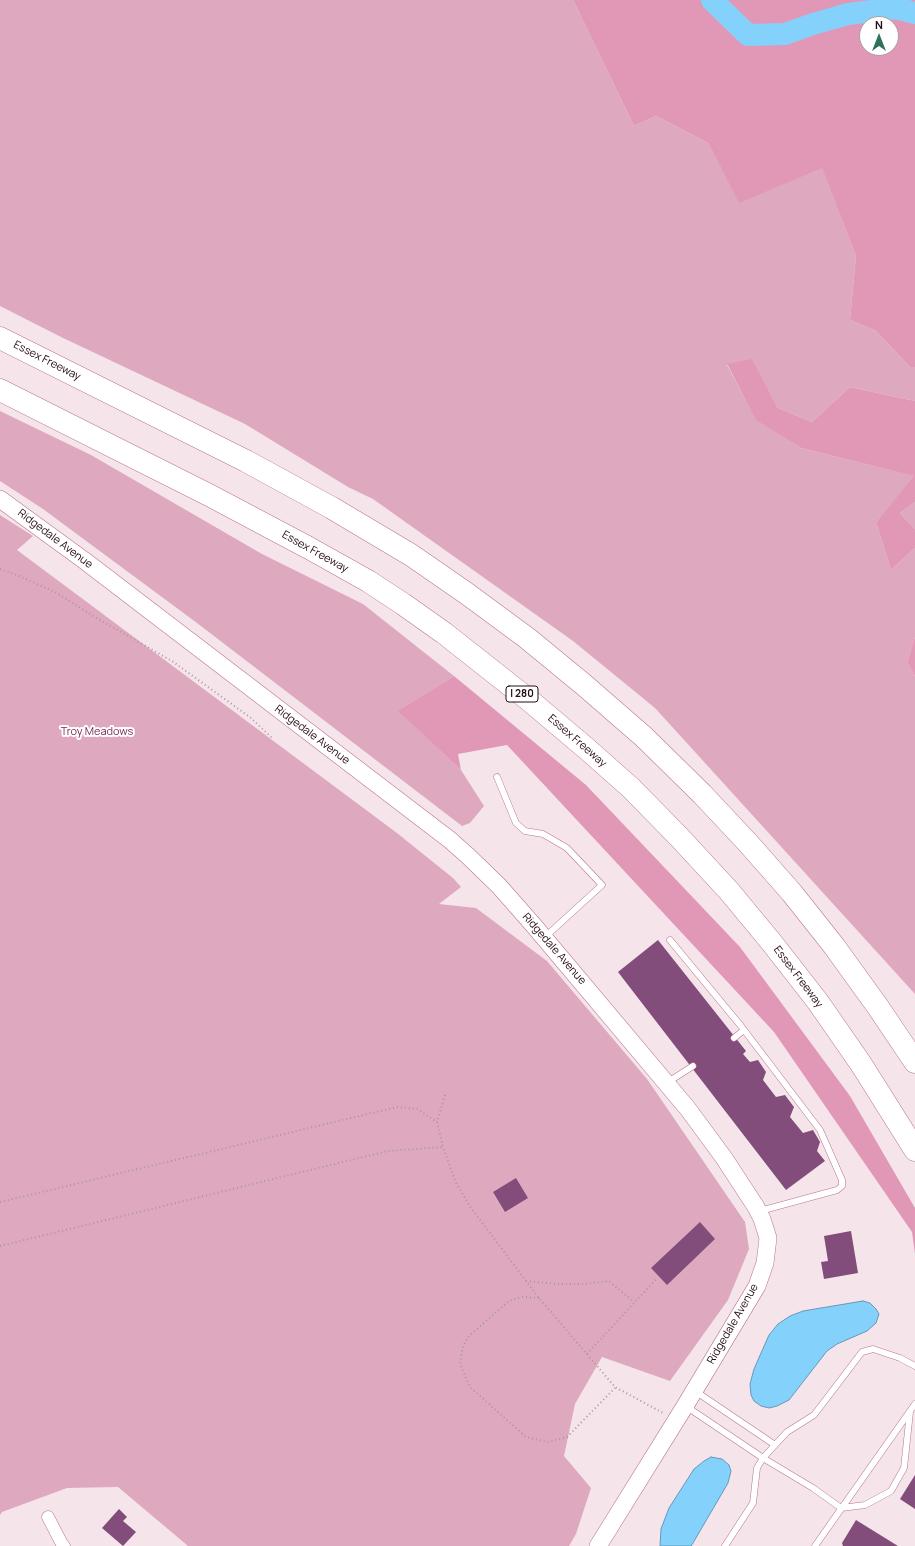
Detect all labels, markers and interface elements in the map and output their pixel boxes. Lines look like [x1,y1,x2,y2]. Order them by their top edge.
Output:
north arrow [859,16,899,56]
text: N [875,17,883,32]
street label: Essex Freeway [11,338,83,384]
street label: Ridgedale Avenue [15,507,95,571]
street label: Essex Freeway [280,528,350,576]
road number: I 280 [506,686,538,702]
street label: Ridgedale Avenue [272,703,352,767]
street label: Essex Freeway [545,712,609,770]
park label: Troy Meadows [61,725,133,739]
street label: Ridgedale Avenue [519,911,589,987]
street label: Essex Freeway [771,944,825,1010]
street label: Ridgedale Avenue [705,1282,761,1366]

